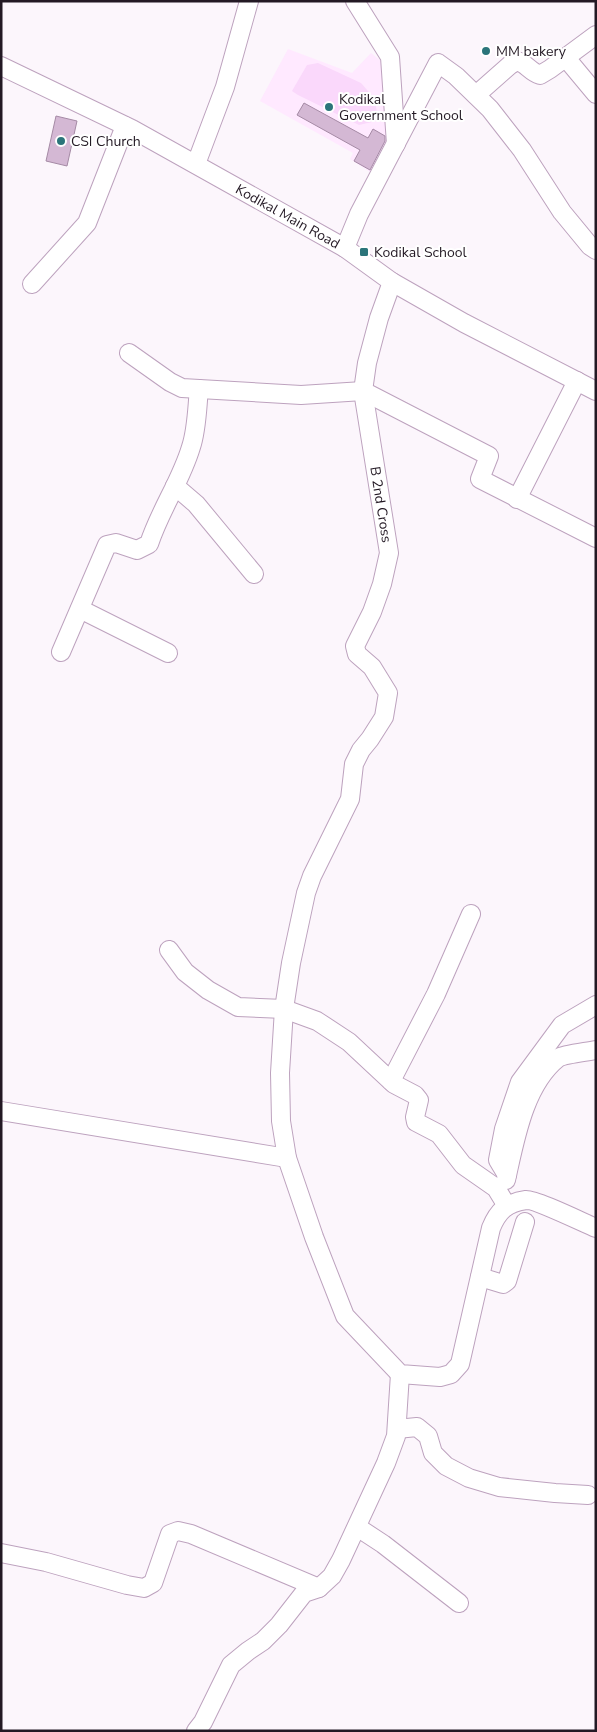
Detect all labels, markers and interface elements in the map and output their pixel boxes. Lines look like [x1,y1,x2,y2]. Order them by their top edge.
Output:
place label: MM bakery [496,42,567,61]
marker: MM bakery [480,45,492,57]
place label: Kodikal Government School [339,90,464,125]
marker: Kodikal Government School [323,101,335,113]
place label: CSI Church [71,132,141,151]
marker: CSI Church [55,135,67,147]
street label: Kodikal Main Road [232,180,343,253]
place label: Kodikal School [374,243,467,262]
marker: Kodikal School [358,246,370,258]
street label: B 2nd Cross [365,465,396,544]

